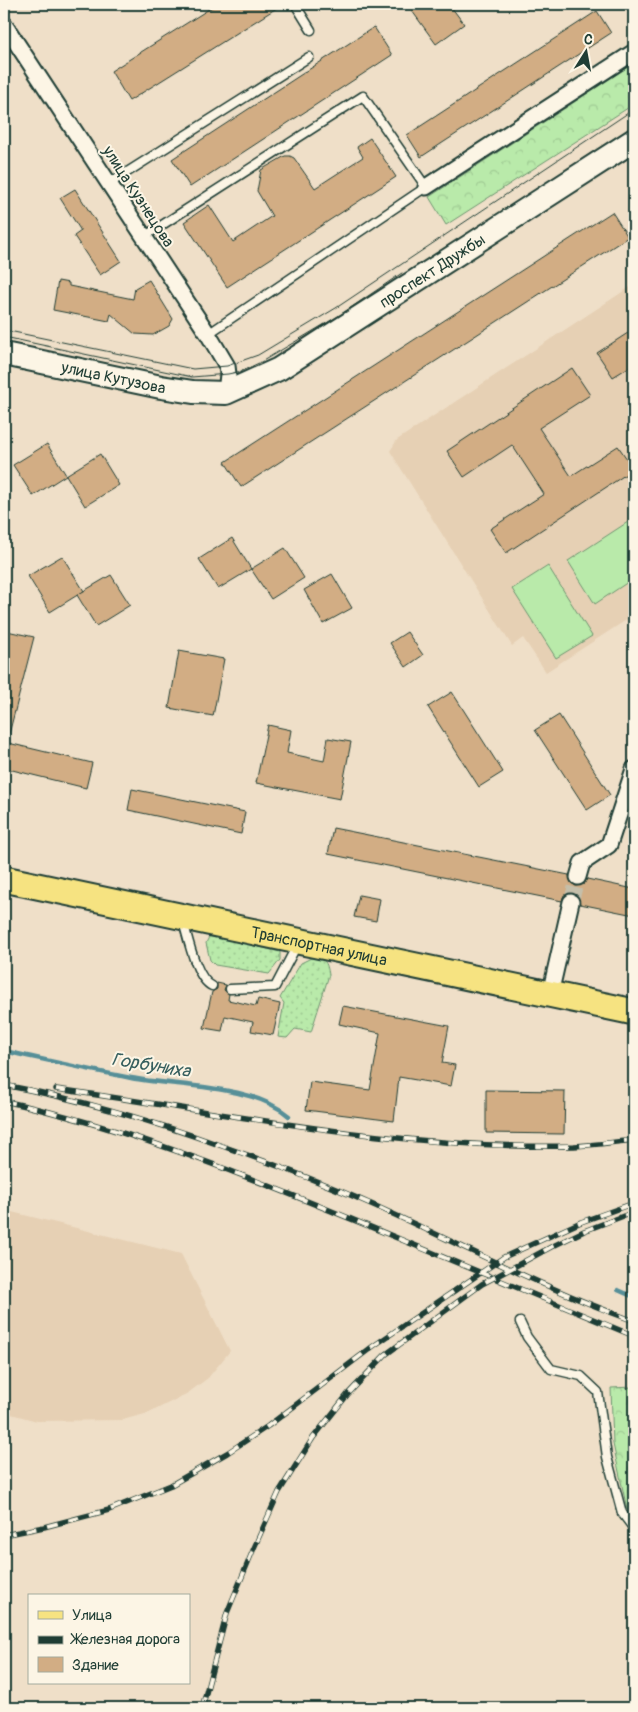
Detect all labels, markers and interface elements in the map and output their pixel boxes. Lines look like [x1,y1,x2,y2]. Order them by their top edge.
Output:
north arrow [560,28,610,78]
text: С [583,31,595,49]
street label: улица Кузнецова [97,141,178,251]
street label: проспект Дружбы [376,230,489,313]
street label: улица Кутузова [59,357,167,399]
street label: Транспортная улица [249,922,389,971]
water label: Горбуниха [110,1048,193,1083]
legend [28,1594,190,1684]
text: Улица [72,1606,112,1625]
text: Железная дорога [70,1630,180,1649]
text: Здание [72,1656,119,1675]

